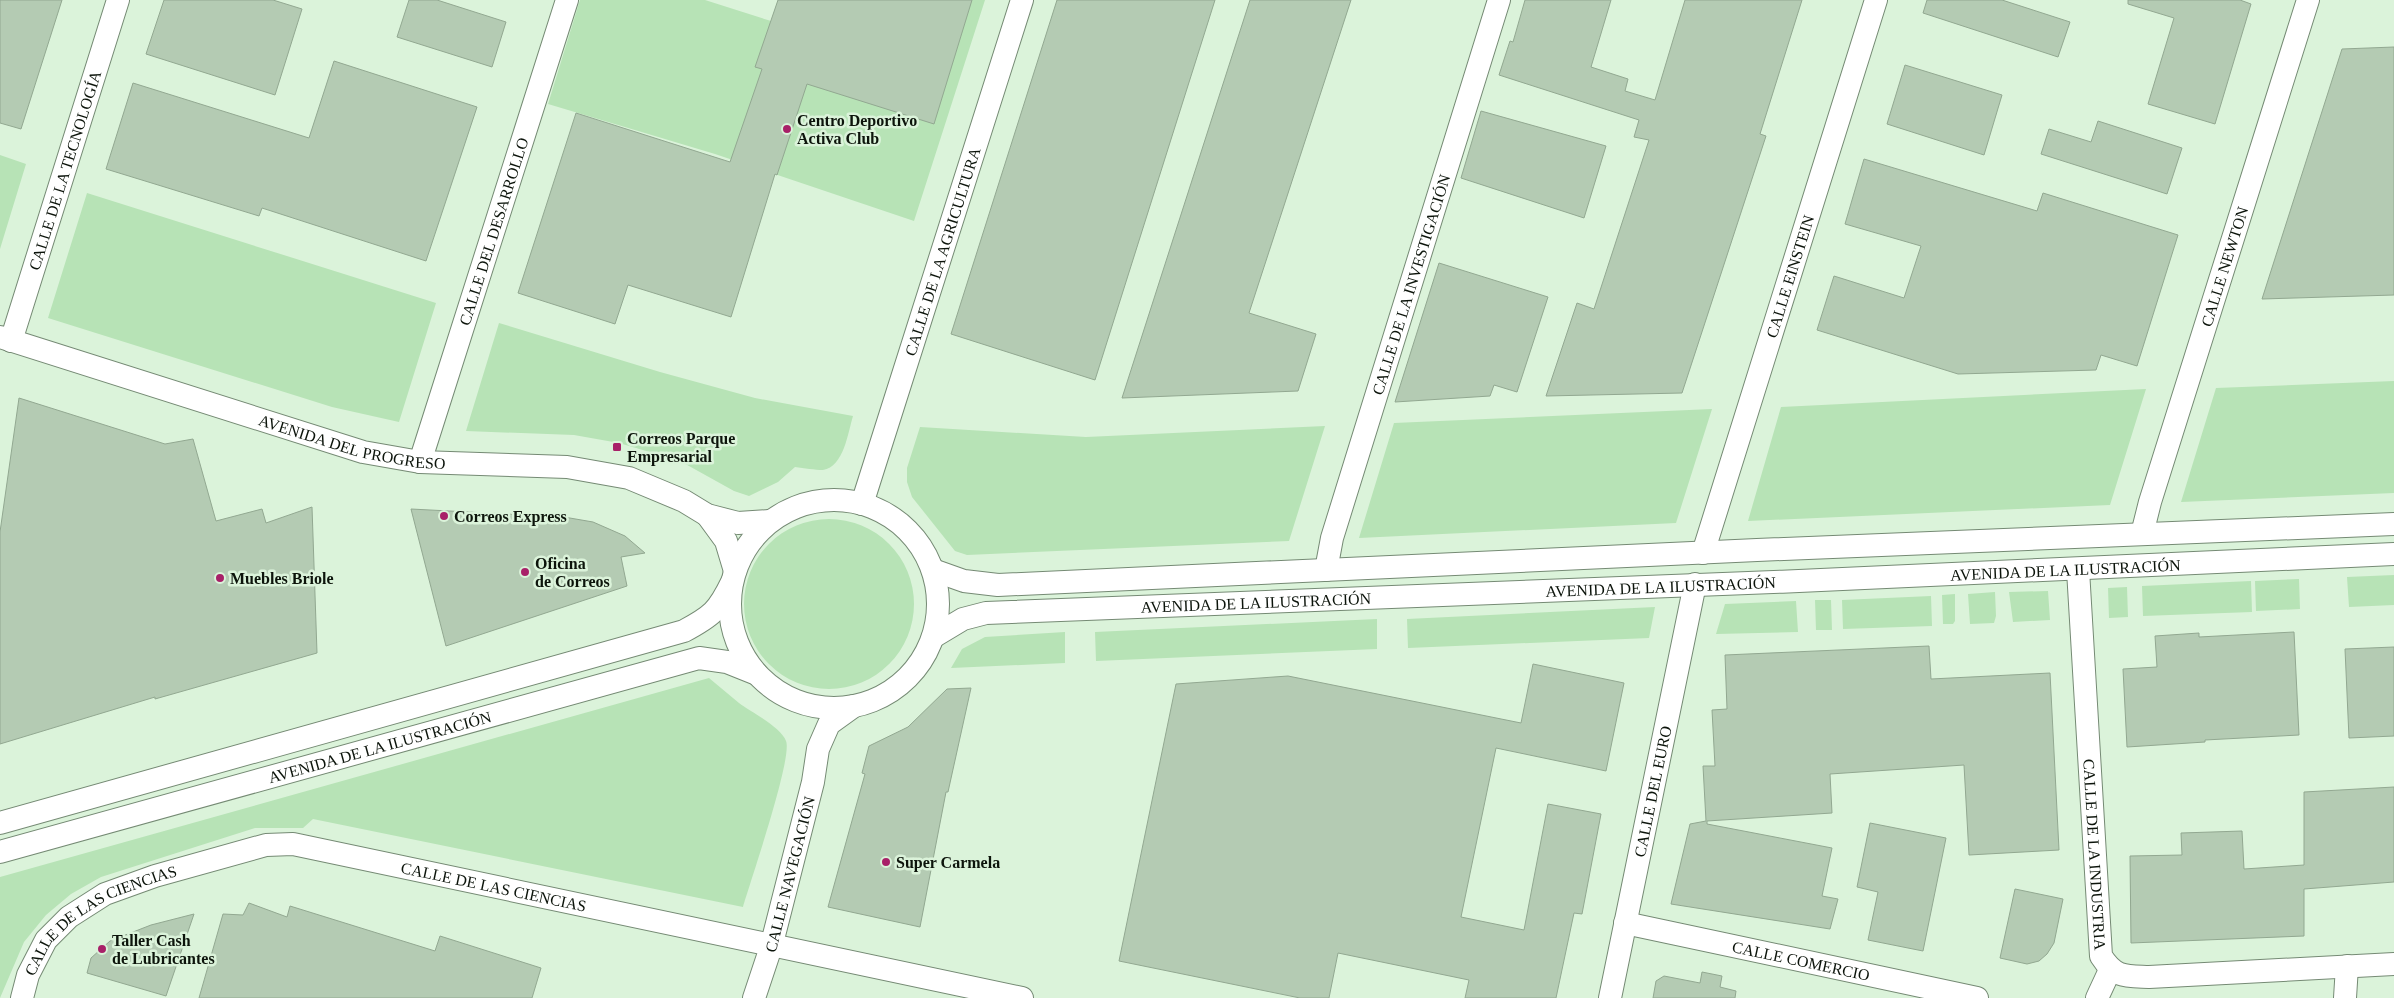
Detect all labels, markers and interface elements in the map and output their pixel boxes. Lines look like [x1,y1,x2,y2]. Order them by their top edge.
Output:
street label: CALLE DE LA TECNOLOGÍA [26,68,104,272]
place label: Centro Deportivo Activa Club [797,112,917,147]
marker: Centro Deportivo Activa Club [781,123,793,135]
street label: CALLE DEL DESARROLLO [456,136,532,327]
street label: CALLE DE LA AGRICULTURA [902,145,984,358]
street label: CALLE DE LA INVESTIGACIÓN [1369,172,1453,397]
street label: CALLE NEWTON [2198,204,2252,329]
street label: CALLE EINSTEIN [1763,213,1817,340]
street label: AVENIDA DEL PROGRESO [257,412,446,472]
place label: Correos Parque Empresarial [627,430,735,466]
marker: Correos Parque Empresarial [611,441,623,453]
place label: Correos Express [454,508,567,526]
marker: Correos Express [438,510,450,522]
place label: Oficina de Correos [535,555,610,590]
street label: AVENIDA DE LA ILUSTRACIÓN [1950,556,2181,584]
marker: Oficina de Correos [519,566,531,578]
place label: Muebles Briole [230,570,334,587]
marker: Muebles Briole [214,572,226,584]
street label: AVENIDA DE LA ILUSTRACIÓN [1545,573,1777,600]
street label: AVENIDA DE LA ILUSTRACIÓN [1140,589,1372,616]
street label: AVENIDA DE LA ILUSTRACIÓN [266,708,494,786]
street label: CALLE DEL EURO [1631,724,1675,859]
street label: CALLE DE LA INDUSTRIA [2080,758,2109,951]
street label: CALLE NAVEGACIÓN [762,794,818,954]
place label: Super Carmela [896,854,1000,872]
marker: Super Carmela [880,856,892,868]
street label: CALLE DE LAS CIENCIAS [399,859,588,915]
street label: CALLE DE LAS CIENCIAS [21,862,179,978]
place label: Taller Cash de Lubricantes [112,932,215,967]
street label: CALLE COMERCIO [1731,938,1871,984]
marker: Taller Cash de Lubricantes [96,943,108,955]

